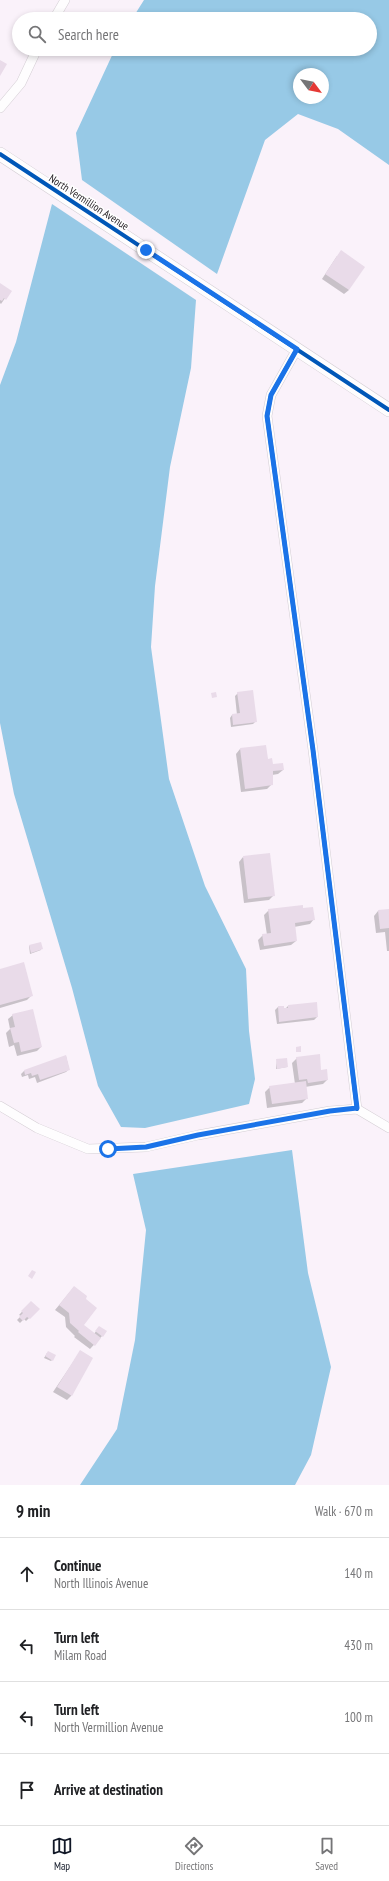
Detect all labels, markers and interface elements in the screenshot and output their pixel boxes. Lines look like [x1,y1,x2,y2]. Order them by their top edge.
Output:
search box [12,12,377,56]
icon: search [26,23,48,45]
text: Search here [58,25,119,44]
north arrow [293,68,329,104]
street label: North Vermillion Avenue [46,171,132,233]
route end [137,241,155,259]
route start [99,1140,117,1158]
text: 9 min [16,1500,50,1522]
text: Walk · 670 m [315,1503,373,1520]
text: Continue [54,1556,101,1575]
icon: ahead [16,1563,38,1585]
text: 140 m [344,1565,373,1582]
text: North Illinois Avenue [54,1575,148,1592]
text: Turn left [54,1628,99,1647]
icon: left [16,1635,38,1657]
text: 430 m [344,1637,373,1654]
text: Milam Road [54,1647,107,1664]
text: Turn left [54,1700,99,1719]
icon: left [16,1707,38,1729]
text: 100 m [344,1709,373,1726]
text: North Vermillion Avenue [54,1719,163,1736]
icon: arrive [16,1779,38,1801]
text: Arrive at destination [54,1780,163,1799]
tab: Map [51,1835,73,1873]
tab: Directions [175,1835,213,1873]
tab: Saved [315,1835,338,1873]

